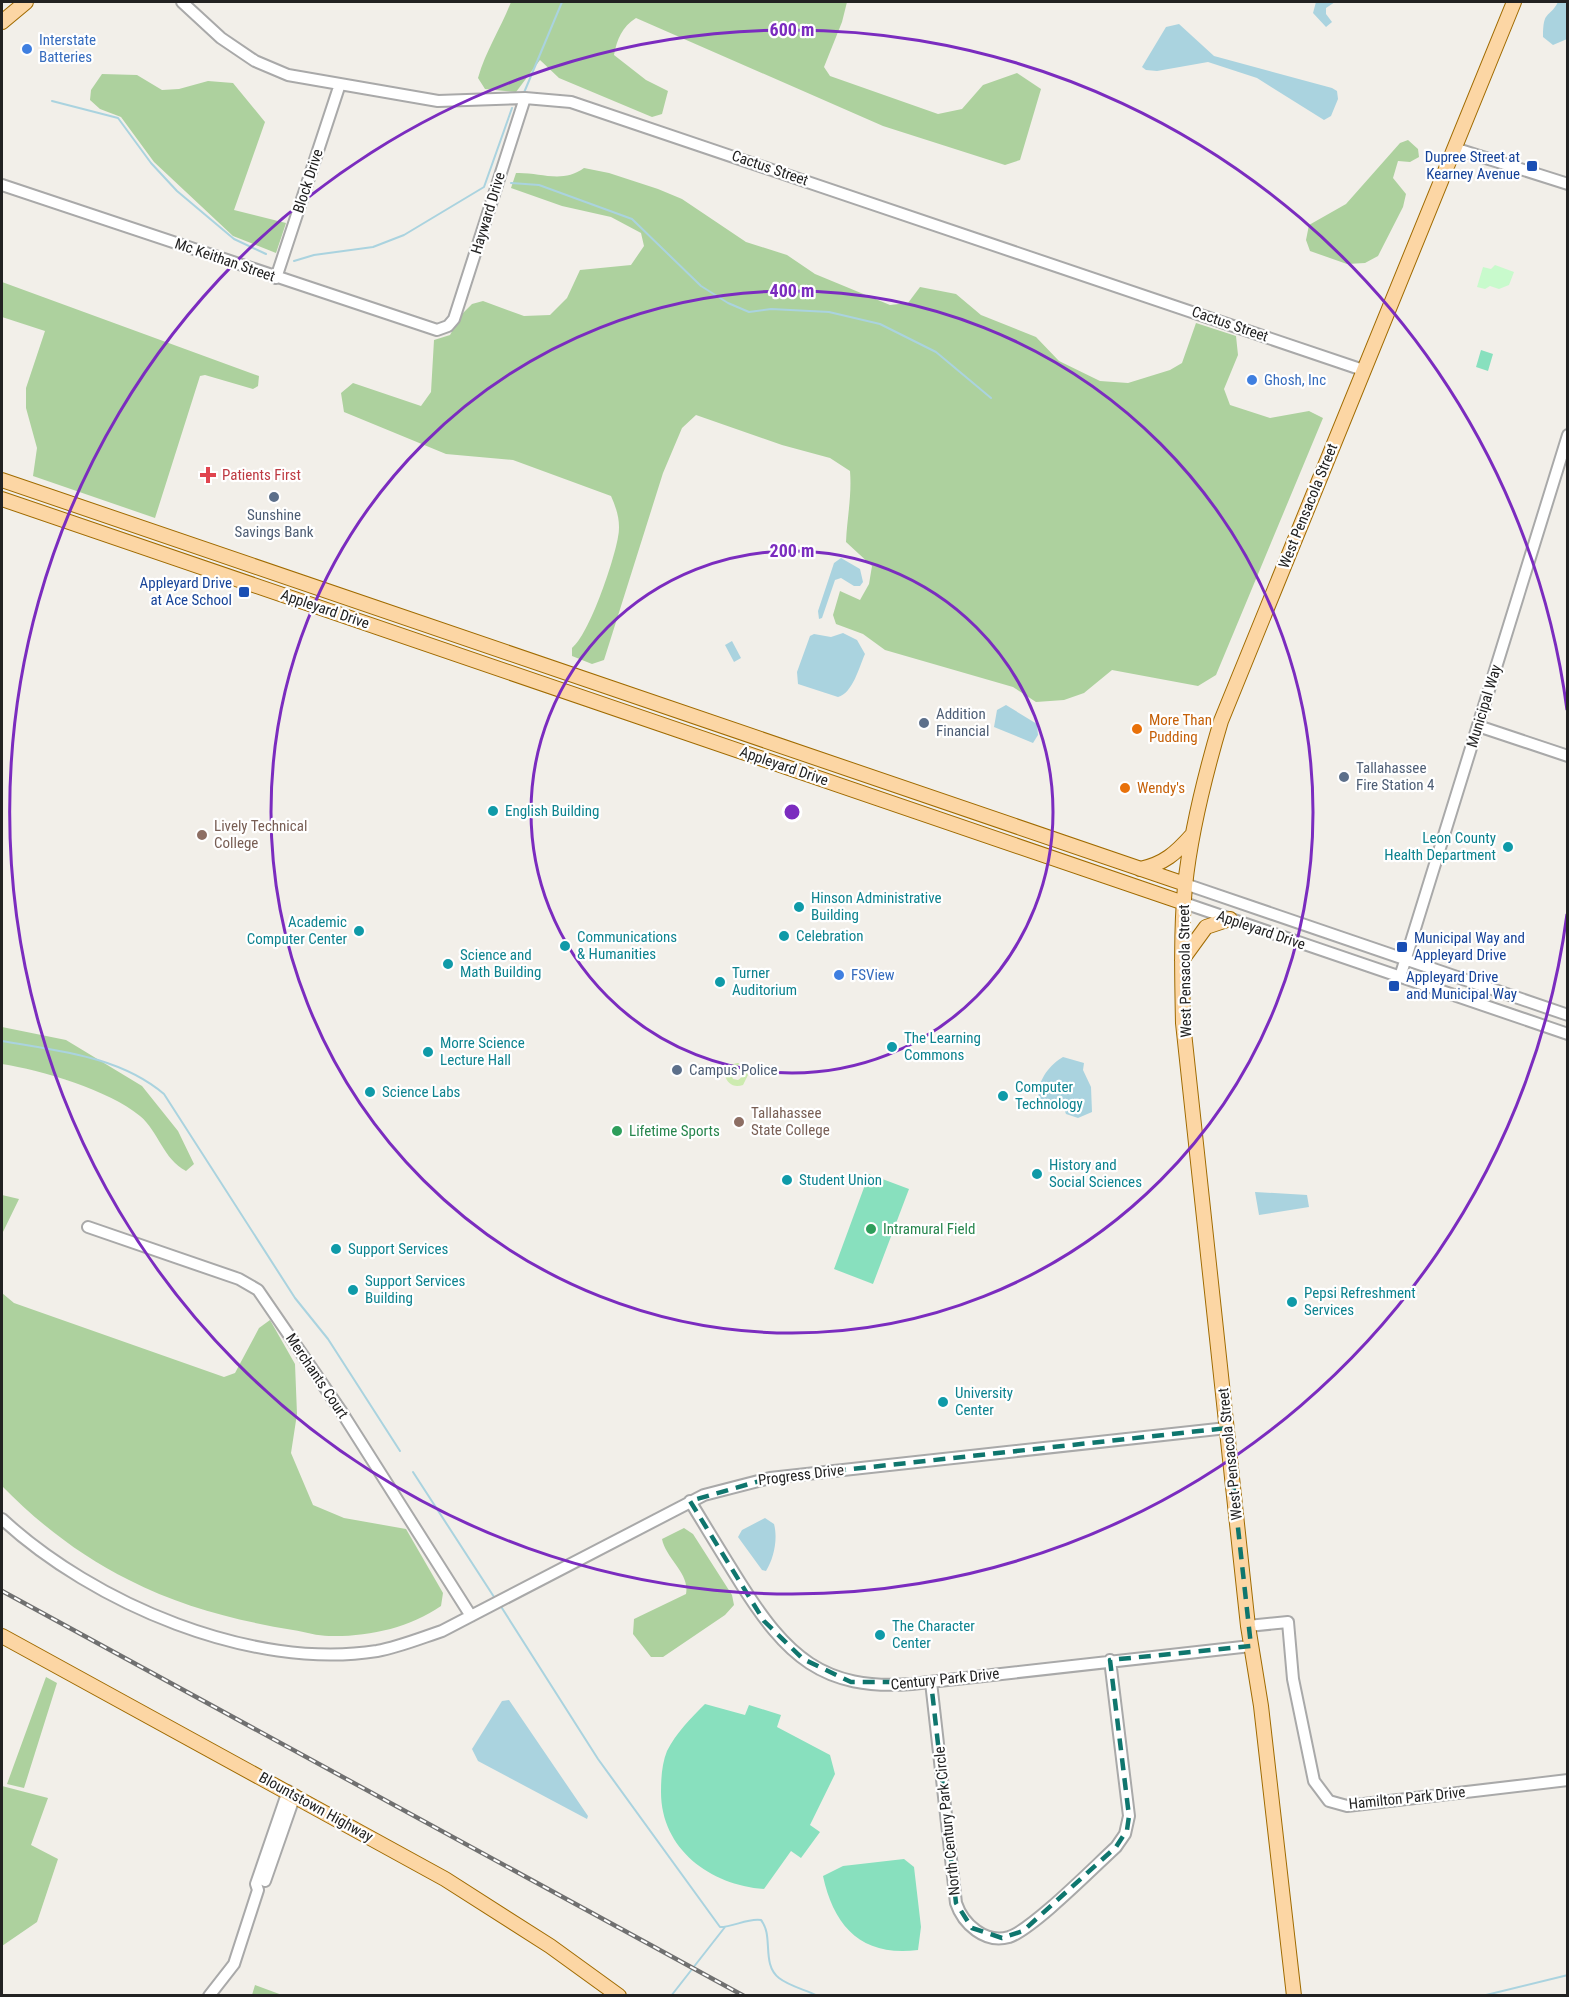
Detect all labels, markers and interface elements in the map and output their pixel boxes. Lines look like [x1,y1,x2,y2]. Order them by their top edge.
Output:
text: 600 m [770,19,814,40]
place label: Interstate Batteries [39,31,96,66]
marker: Interstate Batteries [20,42,34,56]
street label: Block Drive [289,147,327,215]
street label: Cactus Street [729,147,811,189]
place label: Dupree Street at Kearney Avenue [1425,148,1520,183]
marker: Dupree Street at Kearney Avenue [1525,159,1539,173]
street label: Hayward Drive [467,170,509,256]
street label: Mc Keithan Street [172,234,278,286]
text: 400 m [770,280,814,301]
street label: Cactus Street [1189,303,1271,345]
place label: Ghosh, Inc [1264,371,1326,389]
marker: Ghosh, Inc [1245,373,1259,387]
street label: West Pensacola Street [1275,441,1341,571]
marker: Patients First [199,466,217,484]
place label: Patients First [222,466,301,484]
marker: Sunshine Savings Bank [267,490,281,504]
place label: Sunshine Savings Bank [234,506,314,541]
text: 200 m [770,540,814,561]
place label: Appleyard Drive at Ace School [140,574,232,609]
marker: Appleyard Drive at Ace School [237,585,251,599]
street label: Appleyard Drive [278,585,372,633]
street label: Municipal Way [1463,662,1505,750]
place label: Addition Financial [936,705,989,740]
place label: More Than Pudding [1149,711,1212,746]
marker: Addition Financial [917,716,931,730]
marker: More Than Pudding [1130,722,1144,736]
street label: Appleyard Drive [737,742,831,790]
place label: Tallahassee Fire Station 4 [1356,759,1435,794]
marker: Tallahassee Fire Station 4 [1337,770,1351,784]
place label: Wendy's [1137,779,1185,797]
marker: Wendy's [1118,781,1132,795]
place label: English Building [505,802,599,820]
centre of rings [782,802,802,822]
marker: English Building [486,804,500,818]
place label: Lively Technical College [214,817,307,852]
marker: Lively Technical College [195,828,209,842]
place label: Leon County Health Department [1384,829,1496,864]
marker: Leon County Health Department [1501,840,1515,854]
place label: Hinson Administrative Building [811,889,942,924]
marker: Hinson Administrative Building [792,900,806,914]
street label: West Pensacola Street [1175,904,1195,1038]
street label: Appleyard Drive [1214,906,1308,954]
place label: Academic Computer Center [247,913,347,948]
marker: Academic Computer Center [352,924,366,938]
place label: Celebration [796,927,864,945]
place label: Communications & Humanities [577,928,677,963]
marker: Celebration [777,929,791,943]
place label: Municipal Way and Appleyard Drive [1414,929,1525,964]
marker: Communications & Humanities [558,939,572,953]
marker: Municipal Way and Appleyard Drive [1395,940,1409,954]
place label: Science and Math Building [460,946,542,981]
marker: Science and Math Building [441,957,455,971]
place label: Turner Auditorium [732,964,797,999]
place label: FSView [851,966,895,984]
marker: FSView [832,968,846,982]
place label: Appleyard Drive and Municipal Way [1406,968,1517,1003]
marker: Turner Auditorium [713,975,727,989]
marker: Appleyard Drive and Municipal Way [1387,979,1401,993]
place label: The Learning Commons [904,1029,981,1064]
place label: Morre Science Lecture Hall [440,1034,525,1069]
marker: The Learning Commons [885,1040,899,1054]
marker: Morre Science Lecture Hall [421,1045,435,1059]
place label: Campus Police [689,1061,778,1079]
marker: Campus Police [670,1063,684,1077]
place label: Computer Technology [1015,1078,1083,1113]
place label: Science Labs [382,1083,461,1101]
marker: Science Labs [363,1085,377,1099]
marker: Computer Technology [996,1089,1010,1103]
place label: Tallahassee State College [751,1104,830,1139]
marker: Tallahassee State College [732,1115,746,1129]
place label: Lifetime Sports [629,1122,720,1140]
marker: Lifetime Sports [610,1124,624,1138]
place label: History and Social Sciences [1049,1156,1142,1191]
marker: History and Social Sciences [1030,1167,1044,1181]
place label: Student Union [799,1171,882,1189]
marker: Student Union [780,1173,794,1187]
place label: Intramural Field [883,1220,975,1238]
marker: Intramural Field [864,1222,878,1236]
place label: Support Services [348,1240,449,1258]
marker: Support Services [329,1242,343,1256]
place label: Support Services Building [365,1272,466,1307]
marker: Support Services Building [346,1283,360,1297]
place label: Pepsi Refreshment Services [1304,1284,1416,1319]
marker: Pepsi Refreshment Services [1285,1295,1299,1309]
street label: Merchants Court [282,1330,352,1422]
place label: University Center [955,1384,1013,1419]
street label: West Pensacola Street [1214,1387,1246,1521]
marker: University Center [936,1395,950,1409]
street label: Progress Drive [757,1461,845,1489]
place label: The Character Center [892,1617,975,1652]
marker: The Character Center [873,1628,887,1642]
street label: Century Park Drive [890,1664,1000,1694]
street label: North Century Park Circle [930,1746,964,1896]
street label: Blountstown Highway [256,1768,376,1846]
street label: Hamilton Park Drive [1348,1783,1466,1813]

